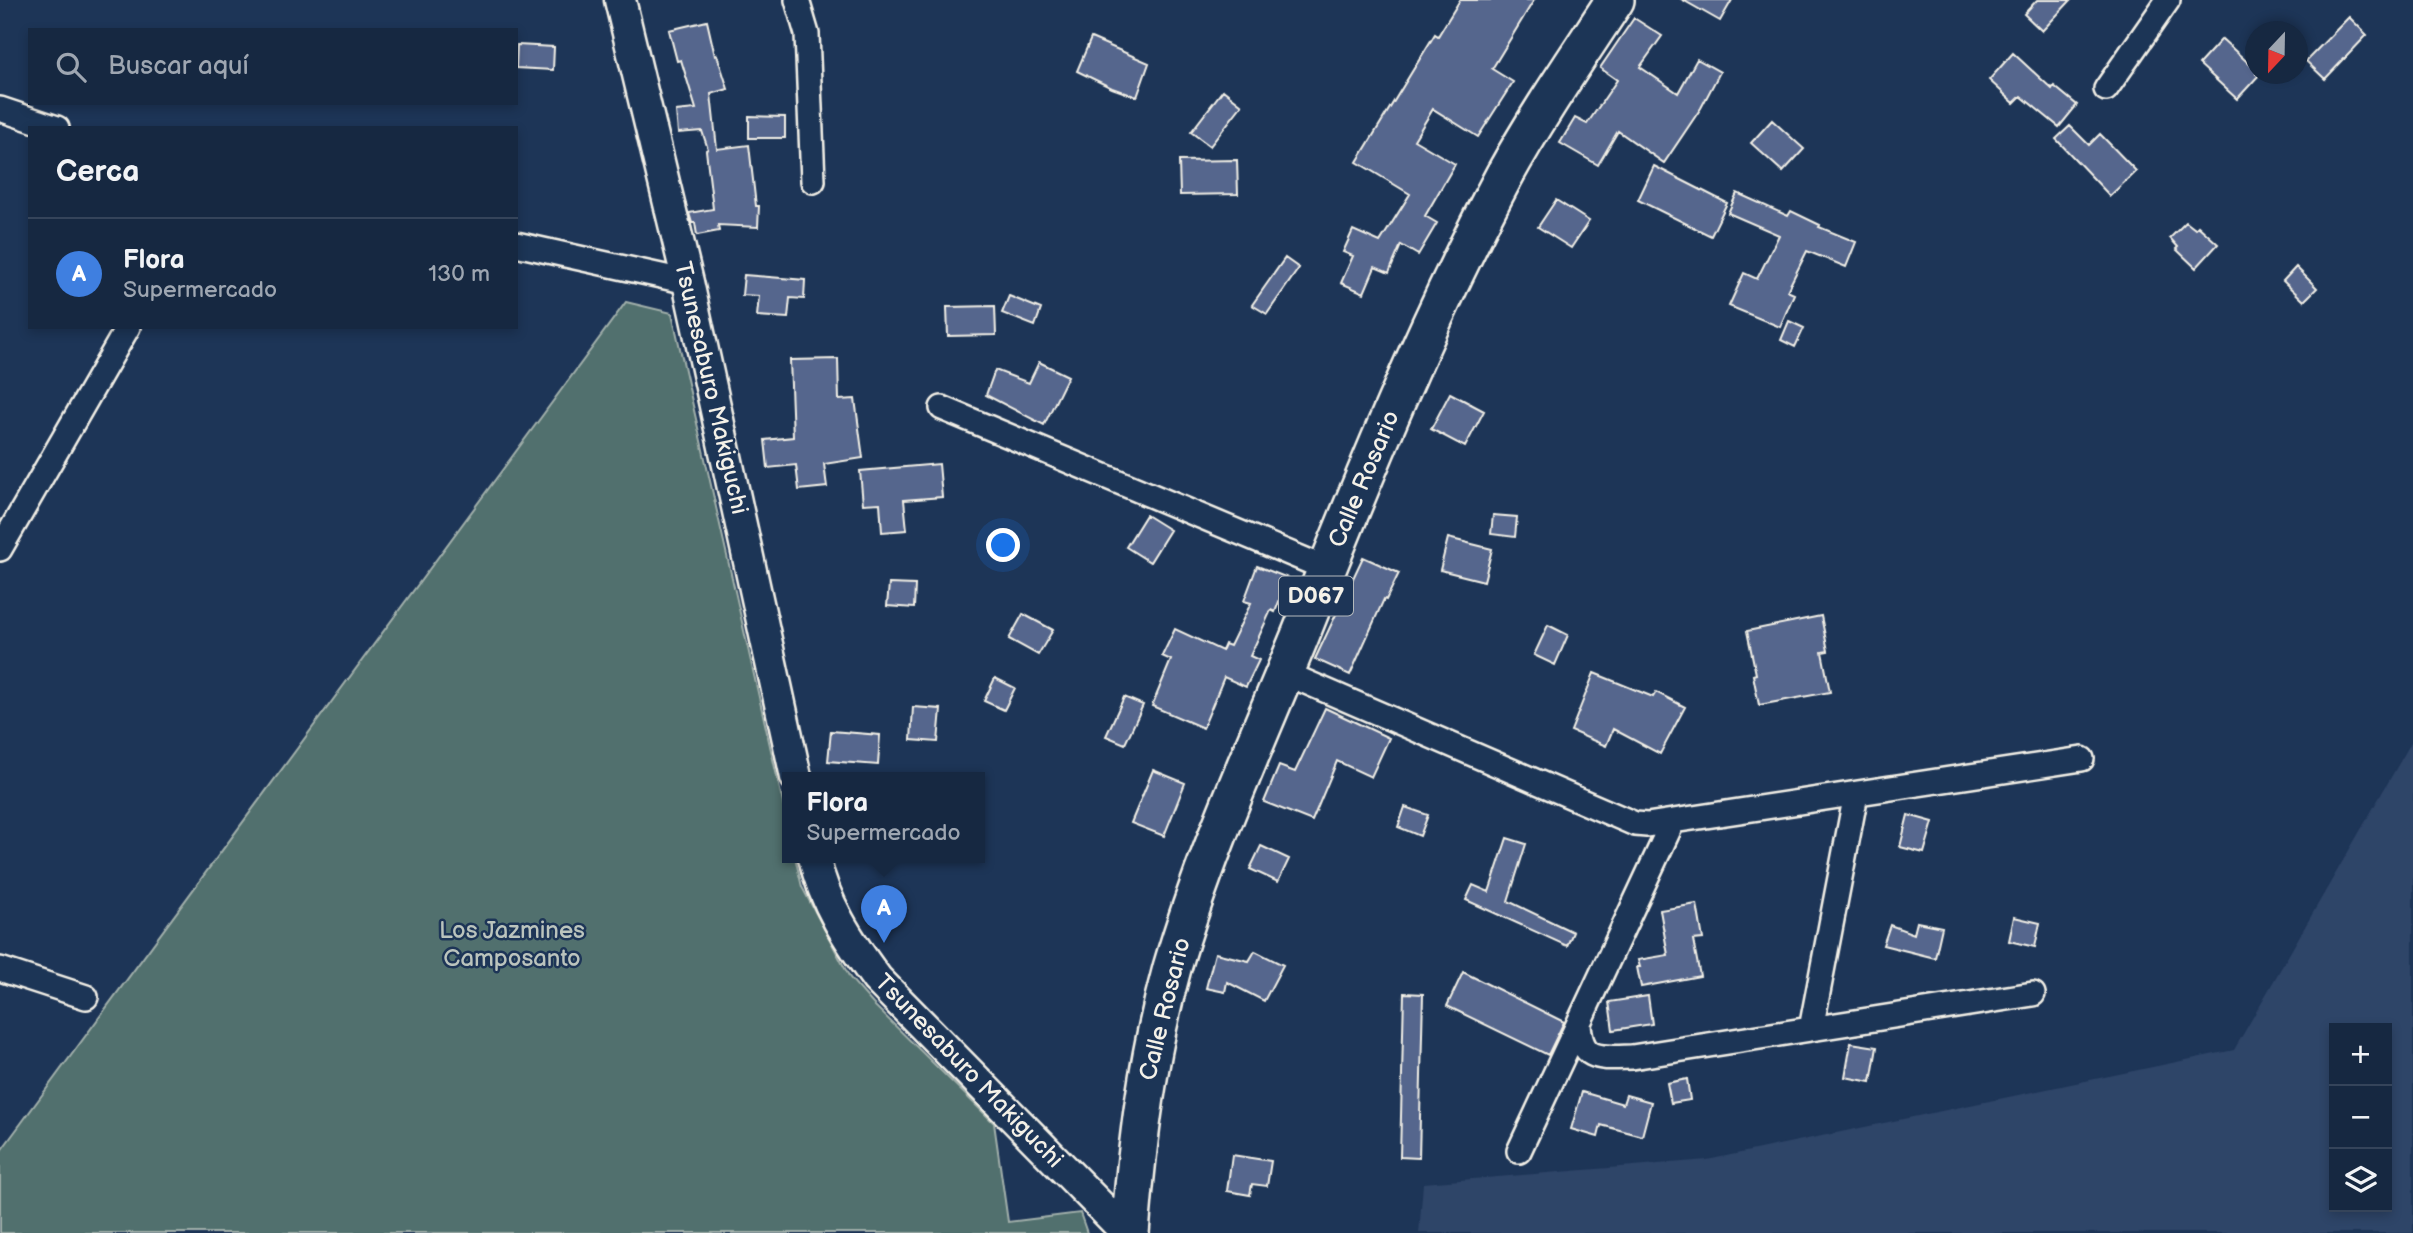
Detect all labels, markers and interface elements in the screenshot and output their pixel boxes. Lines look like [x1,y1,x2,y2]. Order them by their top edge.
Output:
north arrow [2245,21,2308,84]
search box [28,28,518,105]
icon: search [52,48,90,86]
text: Buscar aquí [108,51,249,82]
text: Cerca [56,154,139,190]
text: Flora [123,245,185,276]
street label: Tsunesaburo Makiguchi [668,259,754,517]
text: A [72,260,86,288]
text: 130 m [428,260,490,288]
text: Supermercado [123,276,277,304]
street label: Calle Rosario [1322,406,1406,552]
your location [986,528,1020,562]
road number: D067 [1279,576,1353,616]
popup [782,772,985,863]
text: Flora [806,788,868,819]
text: Supermercado [806,819,961,847]
pin: A [861,885,907,943]
park label: Los Jazmines Camposanto [439,916,585,973]
street label: Calle Rosario [1133,935,1197,1083]
street label: Tsunesaburo Makiguchi [869,968,1069,1174]
map controls [2329,1023,2392,1212]
button: + [2329,1023,2392,1086]
button: − [2329,1086,2392,1149]
button: layers [2329,1149,2392,1212]

